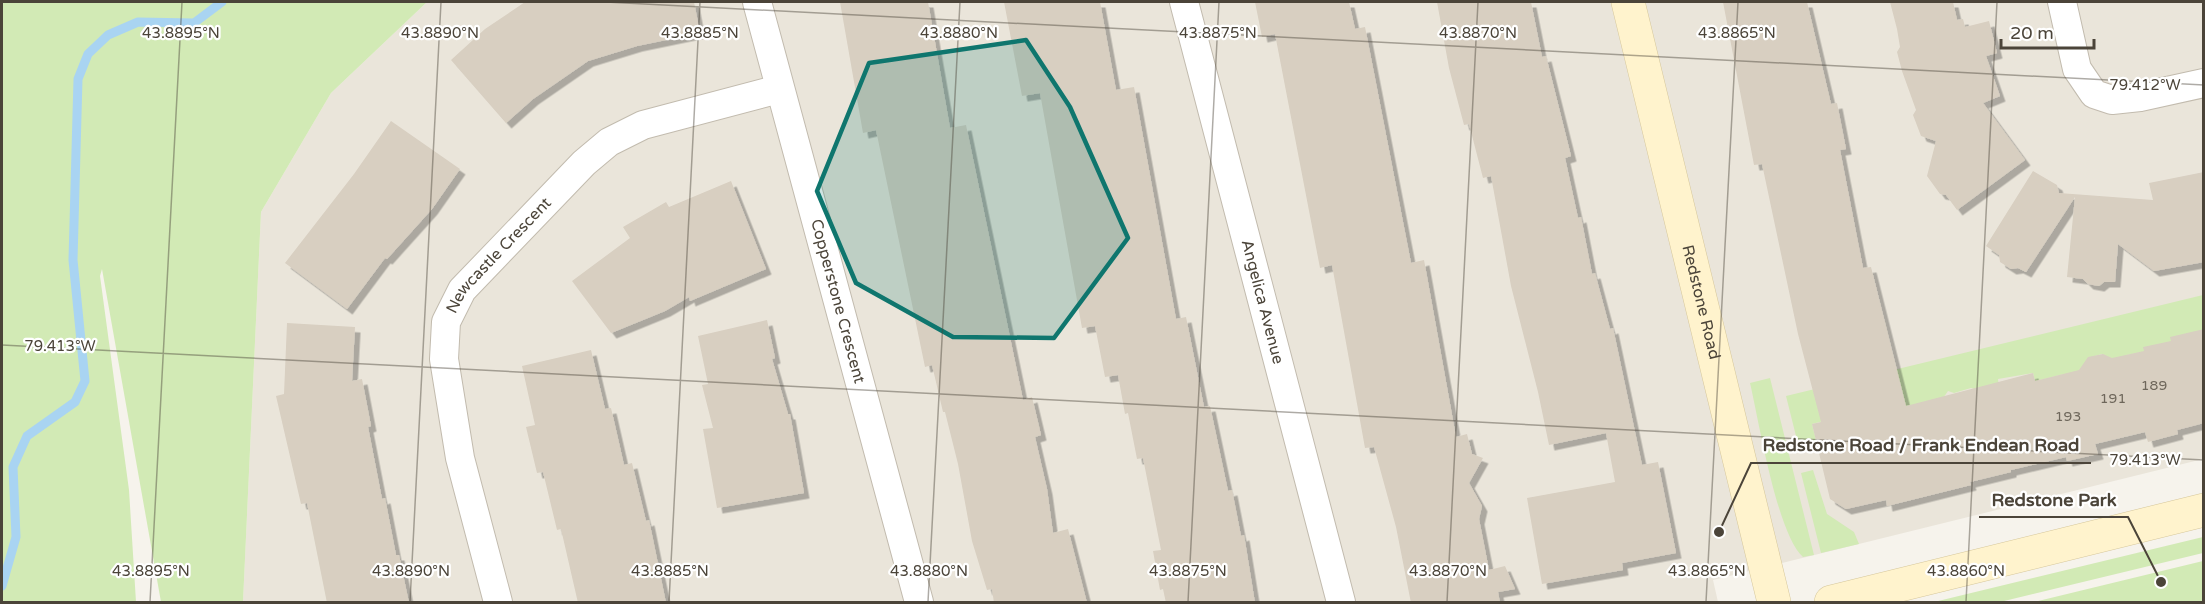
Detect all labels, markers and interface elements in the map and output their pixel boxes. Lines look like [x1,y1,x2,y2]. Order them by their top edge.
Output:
scale bar [2001,12,2094,50]
text: 20 m [2010,22,2054,44]
text: 43.8895°N [142,24,220,42]
text: 43.8890°N [401,24,479,42]
text: 43.8885°N [661,24,739,42]
text: 43.8880°N [920,24,998,42]
text: 43.8875°N [1179,24,1257,42]
text: 43.8870°N [1439,24,1517,42]
text: 43.8865°N [1698,24,1776,42]
text: 79.412°W [2109,76,2181,94]
street label: Newcastle Crescent [442,193,556,317]
street label: Copperstone Crescent [806,217,870,386]
street label: Angelica Avenue [1237,238,1288,366]
street label: Redstone Road [1677,243,1725,362]
text: 79.413°W [24,337,96,355]
house number: 189 [2141,377,2167,394]
house number: 191 [2100,390,2126,407]
house number: 193 [2055,408,2081,425]
callout: Redstone Road / Frank Endean Road [1751,427,2091,463]
text: Redstone Road / Frank Endean Road [1763,434,2079,456]
text: 79.413°W [2109,451,2181,469]
callout: Redstone Park [1979,481,2128,517]
text: Redstone Park [1992,489,2117,511]
text: 43.8895°N [112,562,190,580]
text: 43.8890°N [372,562,450,580]
text: 43.8885°N [631,562,709,580]
text: 43.8880°N [890,562,968,580]
text: 43.8875°N [1149,562,1227,580]
text: 43.8870°N [1409,562,1487,580]
text: 43.8865°N [1668,562,1746,580]
text: 43.8860°N [1927,562,2005,580]

